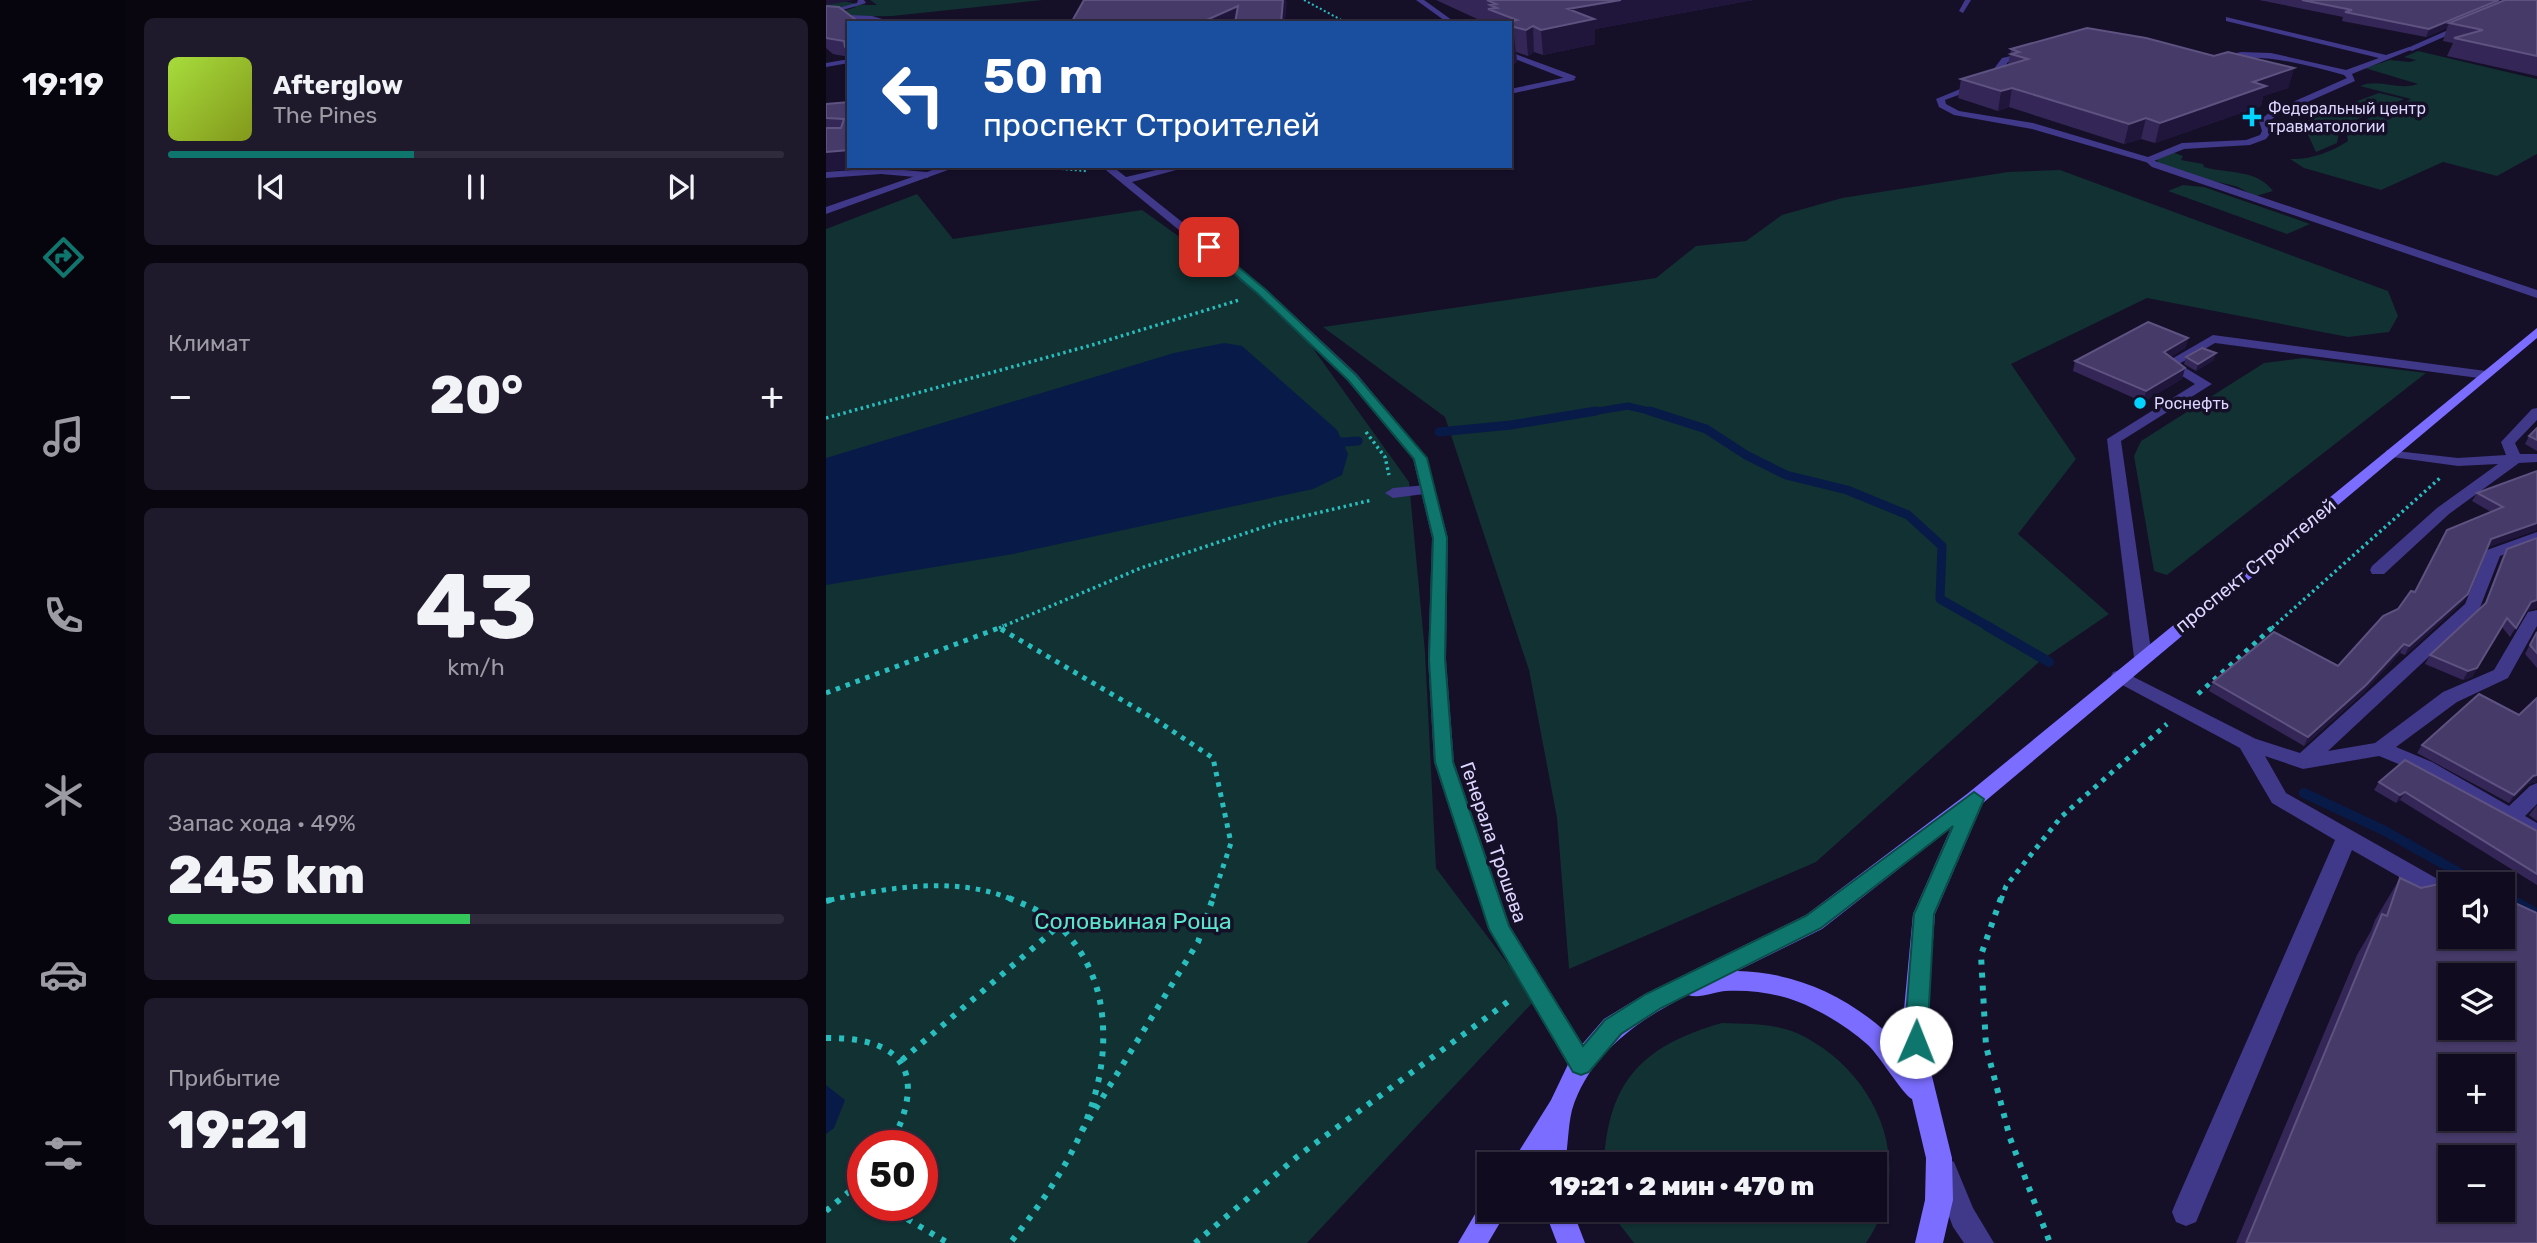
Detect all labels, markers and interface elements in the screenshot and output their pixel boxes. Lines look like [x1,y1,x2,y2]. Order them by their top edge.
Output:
text: 50 m [983,47,1103,105]
icon: left [868,49,959,140]
text: 19:19 [22,65,104,103]
text: Afterglow [273,70,403,101]
place label: Федеральный центр травматологии [2268,99,2426,136]
text: The Pines [273,101,377,129]
text: проспект Строителей [983,106,1320,144]
marker: Федеральный центр травматологии [2242,107,2262,127]
icon: previous [252,168,290,206]
icon: pause [457,168,495,206]
icon: next [662,168,700,206]
pin [1179,217,1239,277]
icon: arrive [1190,228,1228,266]
icon: directions [39,233,88,282]
text: Климат [168,329,250,357]
text: 20° [430,364,523,426]
text: − [168,373,193,419]
text: + [760,373,784,419]
place label: Роснефть [2154,394,2229,413]
marker: Роснефть [2132,395,2148,411]
icon: music [39,412,88,461]
street label: проспект Строителей [2170,493,2340,637]
text: 43 [415,553,537,661]
icon: phone [39,591,88,640]
text: km/h [447,653,505,681]
street label: Генерала Трошева [1455,759,1532,926]
icon: climate [39,771,88,820]
text: Запас хода · 49% [168,809,356,837]
text: 245 km [168,844,365,906]
map controls [2438,872,2515,1222]
button: sound [2438,872,2515,949]
park label: Соловьиная Роща [1034,907,1232,935]
icon: car [39,950,88,999]
button: layers [2438,963,2515,1040]
position arrow [1879,1005,1953,1079]
button: + [2438,1054,2515,1131]
text: Прибытие [168,1064,280,1092]
text: 19:21 [168,1099,308,1161]
icon: filters [39,1129,88,1178]
speed limit sign: 50 [847,1130,938,1221]
button: − [2438,1145,2515,1222]
text: 19:21 · 2 мин · 470 m [1550,1171,1814,1202]

